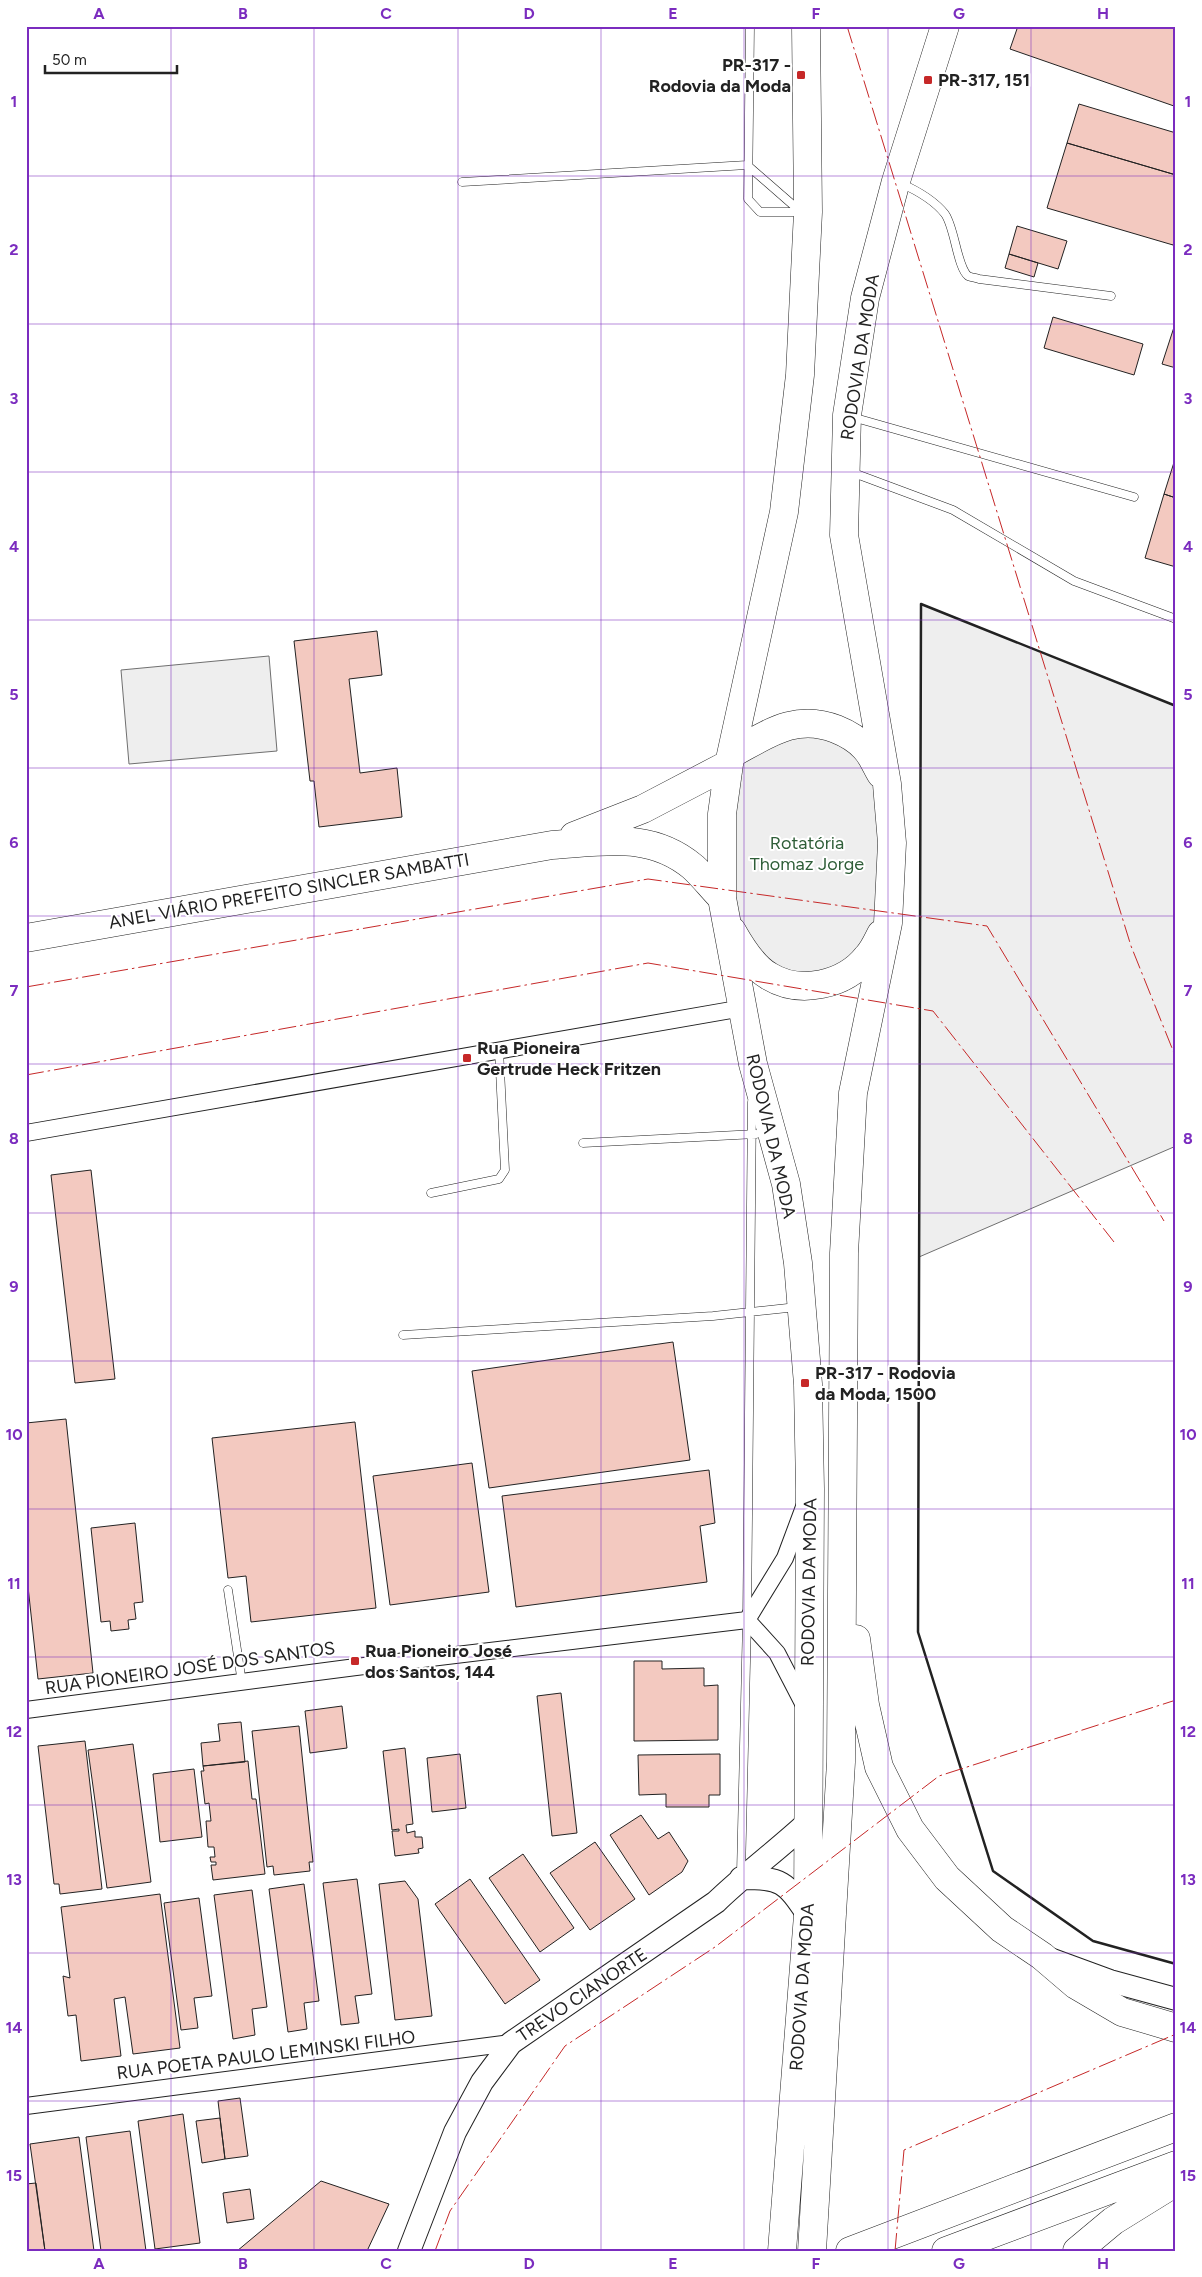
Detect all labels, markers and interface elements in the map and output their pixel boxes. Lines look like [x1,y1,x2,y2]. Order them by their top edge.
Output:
text: A [93,4,105,23]
text: B [238,4,248,23]
text: C [380,4,392,23]
text: D [523,4,535,23]
text: E [668,4,678,23]
text: F [812,4,821,23]
text: G [953,4,965,23]
text: H [1097,4,1109,23]
scale bar [45,42,178,74]
text: 50 m [52,51,87,69]
place label: PR-317 - Rodovia da Moda [649,54,791,97]
marker: PR-317 - Rodovia da Moda [795,69,807,81]
place label: PR-317, 151 [938,69,1030,91]
marker: PR-317, 151 [922,74,934,86]
text: 1 [11,92,17,111]
text: 1 [1185,92,1191,111]
text: 2 [9,240,19,259]
text: 2 [1183,240,1193,259]
street label: RODOVIA DA MODA [836,272,884,442]
text: 3 [10,389,19,408]
text: 3 [1184,389,1193,408]
text: 4 [9,537,19,556]
text: 4 [1183,537,1193,556]
text: 5 [9,685,19,704]
text: 5 [1183,685,1193,704]
park label: Rotatória Thomaz Jorge [750,832,864,875]
text: 6 [9,833,19,852]
text: 6 [1183,833,1193,852]
street label: ANEL VIÁRIO PREFEITO SINCLER SAMBATTI [107,848,471,934]
text: 7 [10,981,19,1000]
text: 7 [1184,981,1193,1000]
place label: Rua Pioneira Gertrude Heck Fritzen [477,1037,661,1080]
marker: Rua Pioneira Gertrude Heck Fritzen [461,1052,473,1064]
street label: RODOVIA DA MODA [741,1052,801,1220]
text: 8 [9,1129,19,1148]
text: 8 [1183,1129,1193,1148]
text: 9 [9,1277,19,1296]
text: 9 [1183,1277,1193,1296]
place label: PR-317 - Rodovia da Moda, 1500 [815,1362,956,1405]
marker: PR-317 - Rodovia da Moda, 1500 [799,1377,811,1389]
text: 10 [5,1425,23,1444]
text: 10 [1179,1425,1197,1444]
street label: RODOVIA DA MODA [797,1498,821,1666]
text: 11 [7,1574,21,1593]
text: 11 [1181,1574,1195,1593]
street label: RUA PIONEIRO JOSÉ DOS SANTOS [44,1637,336,1699]
place label: Rua Pioneiro José dos Santos, 144 [365,1640,512,1683]
marker: Rua Pioneiro José dos Santos, 144 [349,1655,361,1667]
text: 12 [6,1722,22,1741]
text: 12 [1180,1722,1196,1741]
text: 13 [6,1870,22,1889]
text: 13 [1180,1870,1196,1889]
street label: RODOVIA DA MODA [785,1902,819,2072]
street label: TREVO CIANORTE [513,1943,651,2047]
text: 14 [6,2018,22,2037]
text: 14 [1180,2018,1196,2037]
street label: RUA POETA PAULO LEMINSKI FILHO [115,2026,417,2084]
text: 15 [6,2166,22,2185]
text: 15 [1180,2166,1196,2185]
text: A [93,2254,105,2273]
text: B [238,2254,248,2273]
text: C [380,2254,392,2273]
text: D [523,2254,535,2273]
text: E [668,2254,678,2273]
text: F [812,2254,821,2273]
text: G [953,2254,965,2273]
text: H [1097,2254,1109,2273]

